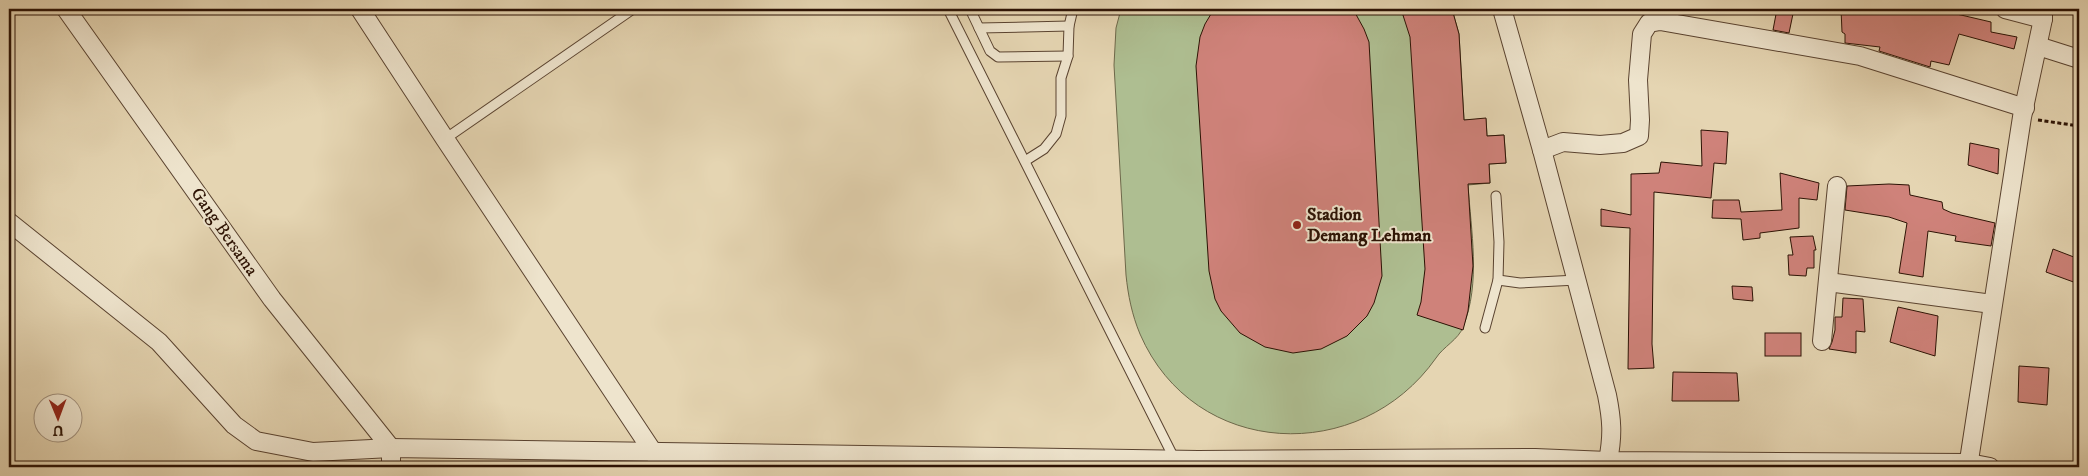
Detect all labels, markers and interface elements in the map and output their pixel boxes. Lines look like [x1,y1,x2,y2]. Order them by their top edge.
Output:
street label: Gang Bersama [186,184,263,281]
place label: Stadion Demang Lehman [1307,204,1432,247]
marker: Stadion Demang Lehman [1291,219,1303,231]
north arrow [32,394,82,444]
text: U [52,421,64,439]

